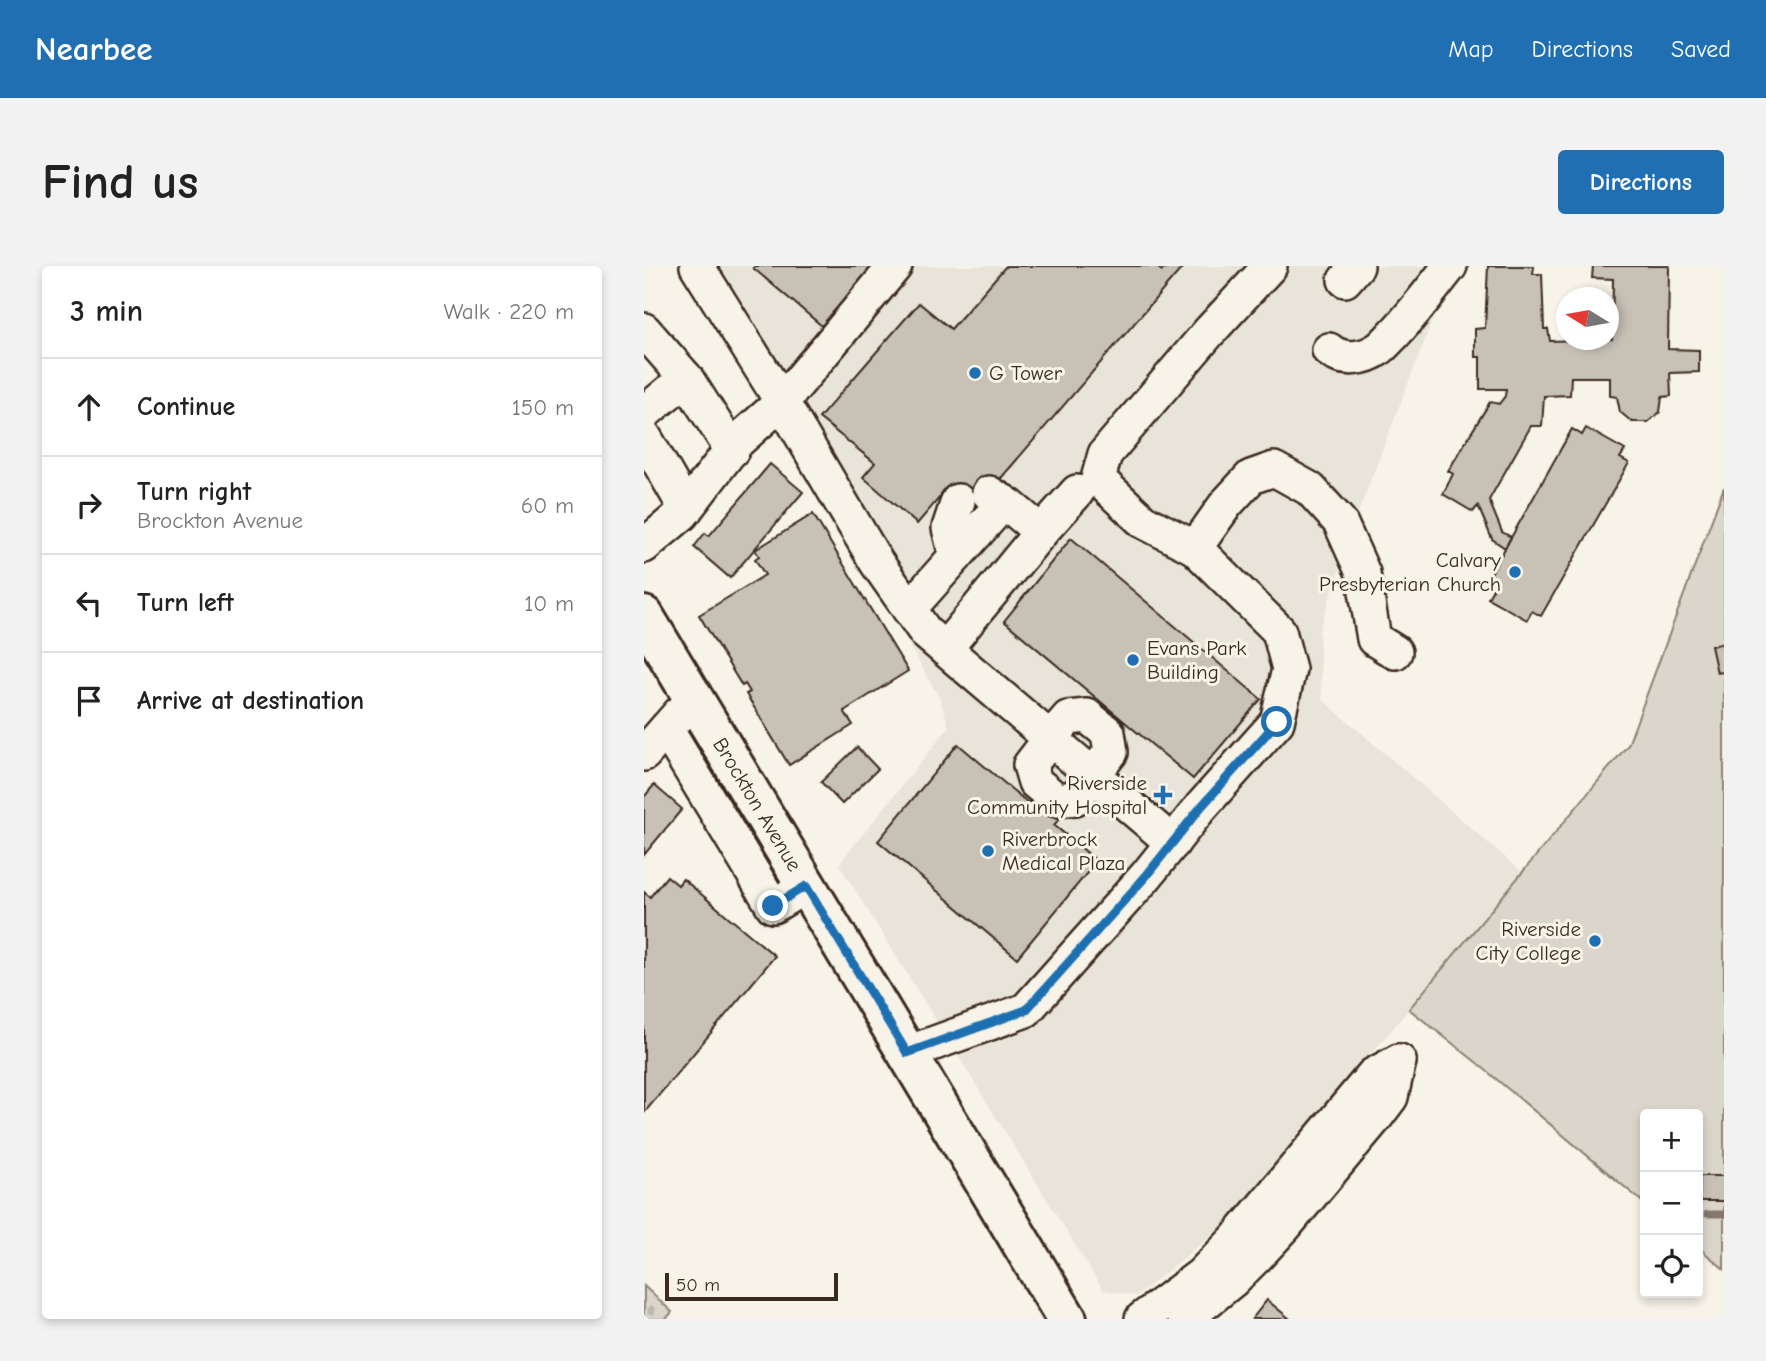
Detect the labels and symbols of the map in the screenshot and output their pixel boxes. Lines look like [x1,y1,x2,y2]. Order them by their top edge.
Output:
north arrow [1556,287,1619,350]
place label: G Tower [989,361,1063,385]
marker: G Tower [967,365,983,381]
place label: Calvary Presbyterian Church [1319,548,1502,596]
marker: Calvary Presbyterian Church [1507,564,1523,580]
place label: Evans Park Building [1147,636,1246,684]
marker: Evans Park Building [1125,652,1141,668]
route start [1261,706,1292,737]
street label: Brockton Avenue [708,733,807,876]
place label: Riverside Community Hospital [967,771,1147,819]
marker: Riverside Community Hospital [1153,785,1173,805]
place label: Riverbrock Medical Plaza [1002,827,1125,875]
marker: Riverbrock Medical Plaza [980,843,996,859]
route end [757,890,788,921]
place label: Riverside City College [1476,917,1581,965]
marker: Riverside City College [1587,933,1603,949]
scale bar [665,1270,838,1302]

